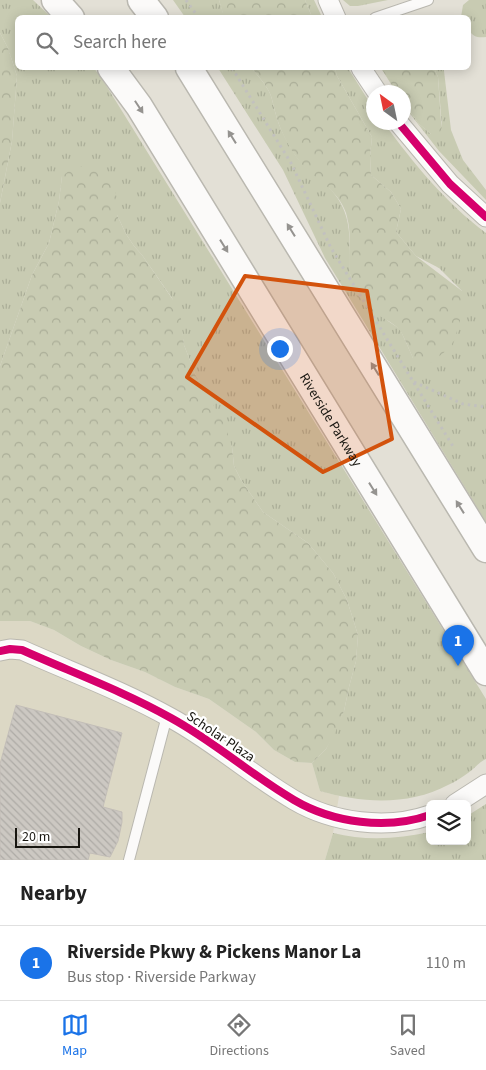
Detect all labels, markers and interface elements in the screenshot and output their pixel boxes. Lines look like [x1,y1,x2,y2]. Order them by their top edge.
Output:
search box [15,15,471,70]
icon: search [33,29,61,57]
text: Search here [73,29,167,56]
north arrow [366,85,411,130]
one-way arrow [134,101,144,114]
one-way arrow [228,130,237,143]
one-way arrow [286,224,295,237]
one-way arrow [220,239,229,252]
your location [267,336,293,362]
one-way arrow [371,362,380,376]
street label: Riverside Parkway [294,370,367,471]
one-way arrow [369,482,378,495]
one-way arrow [456,501,465,514]
pin: 1 [442,625,474,666]
street label: Scholar Plaza [182,707,259,767]
map controls [426,800,471,845]
button: layers [426,800,471,845]
scale bar [15,825,80,848]
text: 20 m [22,827,50,847]
text: Nearby [20,878,87,908]
text: Riverside Pkwy & Pickens Manor La [67,939,361,966]
text: 1 [32,952,40,974]
text: 110 m [426,952,466,974]
text: Bus stop · Riverside Parkway [67,966,256,988]
tab: Map [61,1011,89,1061]
tab: Directions [210,1011,269,1061]
tab: Saved [390,1011,425,1061]

